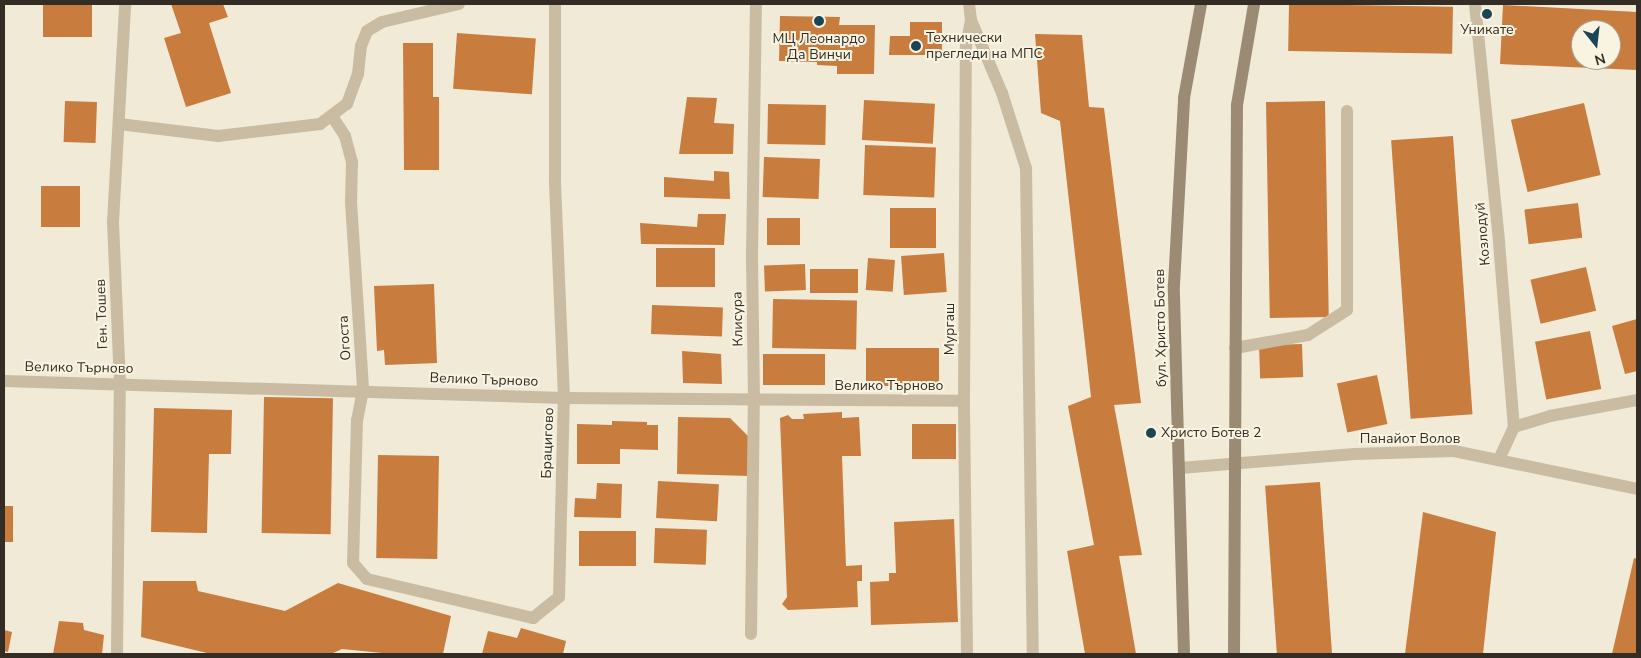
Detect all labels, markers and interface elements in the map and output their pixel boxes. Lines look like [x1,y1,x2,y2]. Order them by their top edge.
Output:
marker: Уникате [1481,8,1493,20]
marker: МЦ Леонардо Да Винчи [812,14,826,28]
north arrow [1571,20,1621,70]
place label: Уникате [1460,22,1514,38]
place label: Технически прегледи на МПС [926,30,1043,62]
place label: МЦ Леонардо Да Винчи [773,31,865,64]
marker: Технически прегледи на МПС [910,40,922,52]
text: N [1592,48,1608,70]
street label: Козлодуй [1472,202,1494,266]
street label: бул. Христо Ботев [1152,269,1170,387]
street label: Ген. Тошев [92,279,112,349]
street label: Клисура [729,291,747,347]
street label: Мургаш [942,303,958,355]
street label: Огоста [335,315,355,361]
street label: Велико Търново [24,359,134,377]
street label: Велико Търново [429,370,539,390]
street label: Велико Търново [835,378,943,394]
street label: Брацигово [538,407,558,479]
place label: Христо Ботев 2 [1161,425,1262,441]
marker: Христо Ботев 2 [1145,427,1157,439]
street label: Панайот Волов [1360,431,1460,447]

